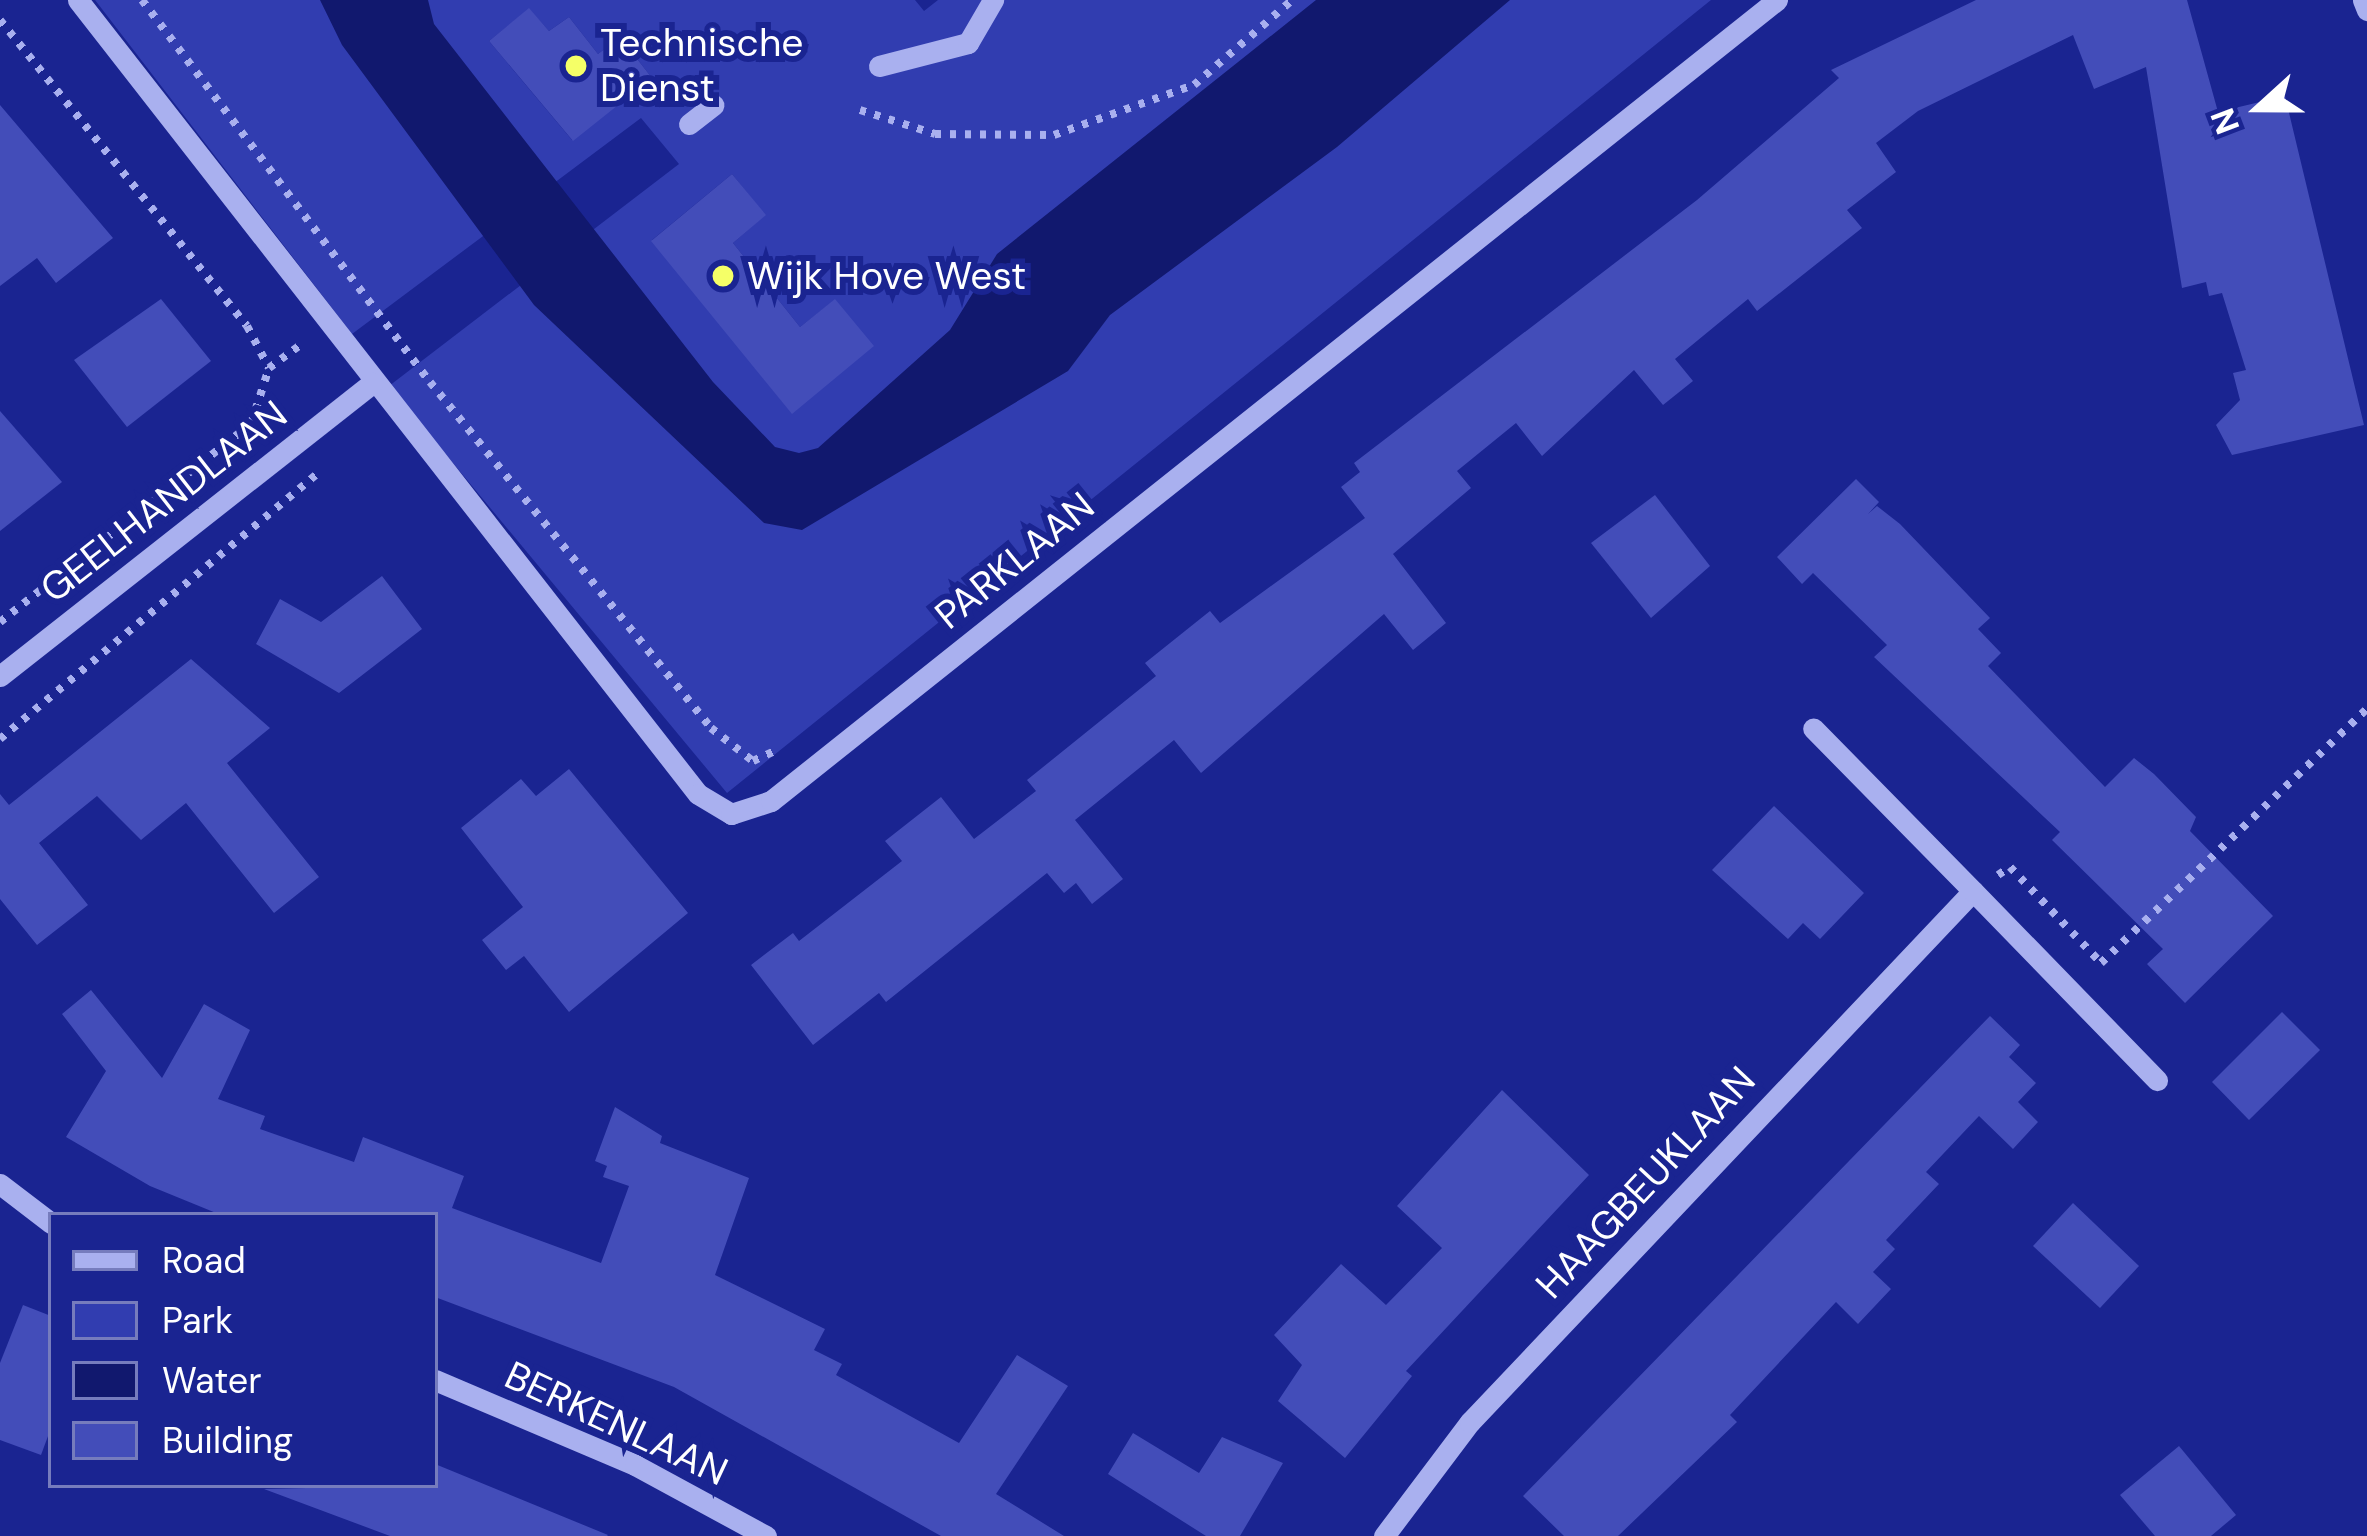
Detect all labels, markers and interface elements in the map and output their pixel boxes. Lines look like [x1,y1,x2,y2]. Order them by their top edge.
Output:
place label: Technische Dienst [600,21,803,112]
north arrow [2199,48,2319,168]
marker: Technische Dienst [563,53,589,79]
text: N [2201,102,2249,140]
place label: Wijk Hove West [747,253,1026,299]
marker: Wijk Hove West [710,263,736,289]
street label: GEELHANDLAAN [32,391,296,613]
street label: PARKLAAN [926,483,1104,639]
street label: HAAGBEUKLAAN [1527,1058,1765,1308]
legend [48,1212,438,1488]
text: Road [162,1237,246,1284]
text: Park [162,1297,233,1344]
street label: BERKENLAAN [497,1352,735,1496]
text: Water [162,1357,262,1404]
text: Building [162,1417,293,1464]

